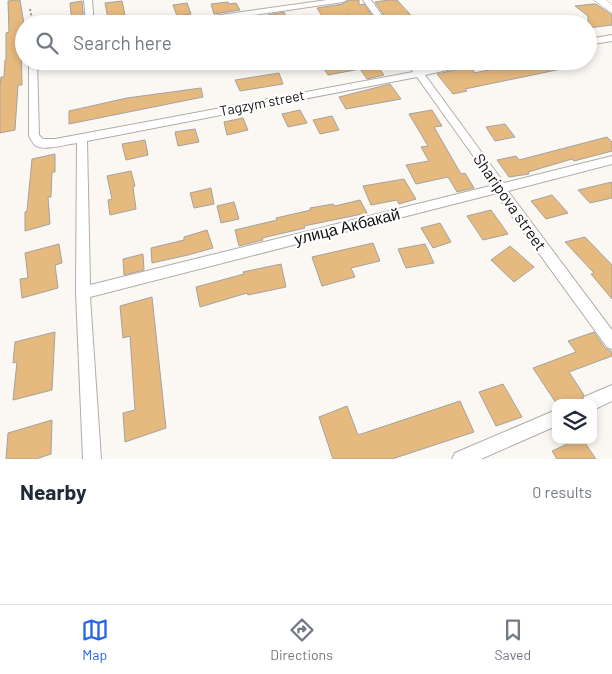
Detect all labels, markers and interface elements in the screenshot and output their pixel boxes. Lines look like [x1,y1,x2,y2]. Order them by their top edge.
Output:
search box [15,15,597,70]
icon: search [33,29,61,57]
text: Search here [73,31,172,54]
street label: Tagzym street [218,86,306,119]
street label: Sharipova street [470,150,551,254]
street label: улица Акбакай [292,203,402,248]
map controls [552,399,597,444]
button: layers [552,399,597,444]
text: Nearby [20,479,86,504]
text: 0 results [532,482,592,501]
tab: Map [81,616,109,663]
tab: Directions [270,616,333,663]
tab: Saved [494,616,531,663]

